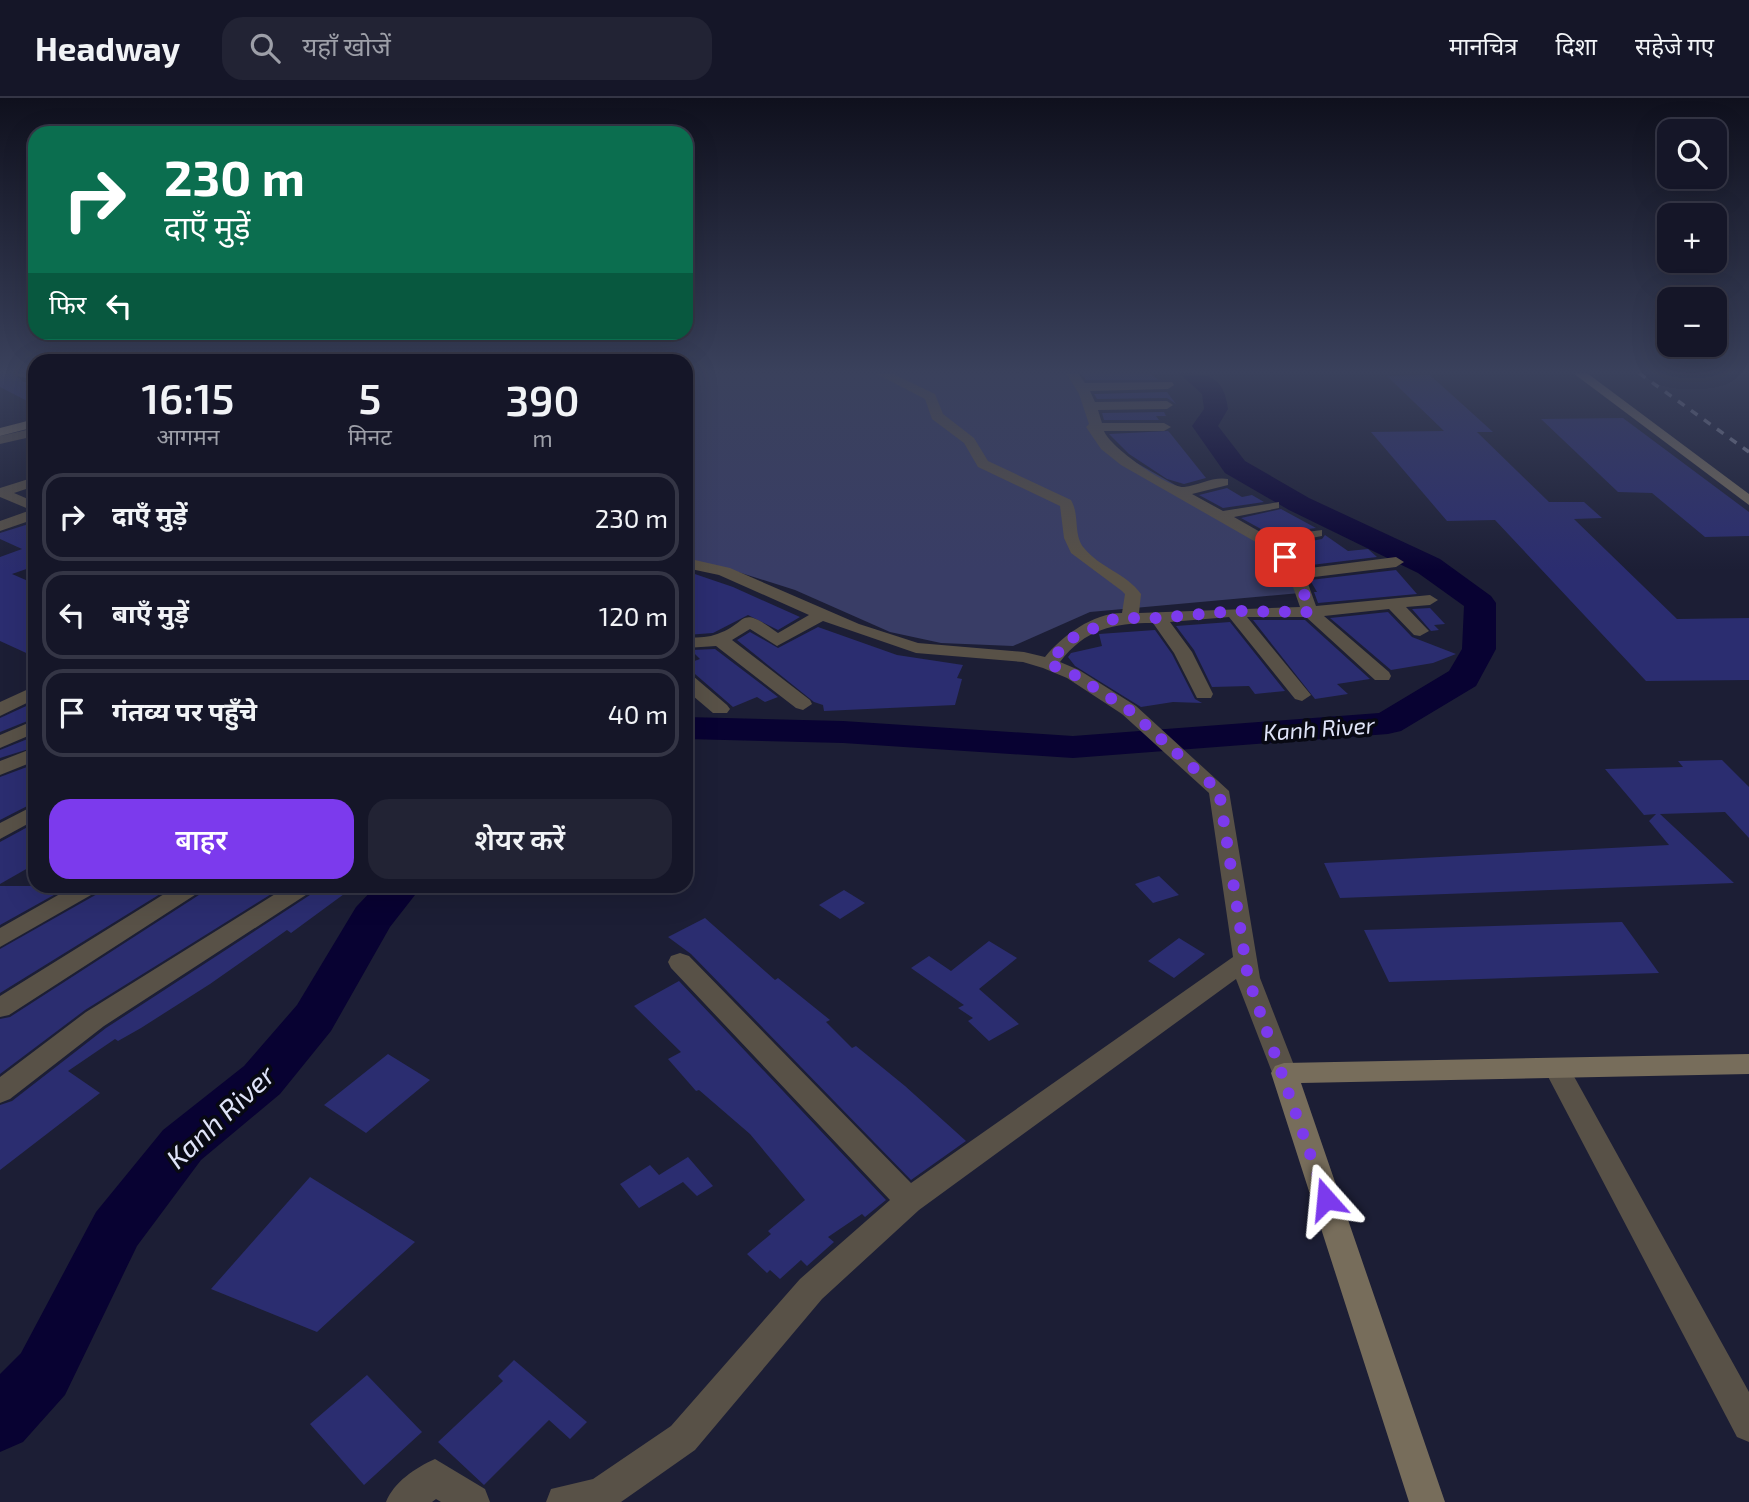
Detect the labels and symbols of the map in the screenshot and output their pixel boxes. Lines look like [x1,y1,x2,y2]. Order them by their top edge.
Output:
pin [1255,527,1315,587]
water label: Kanh River [1262,710,1377,746]
water label: Kanh River [159,1057,282,1175]
position arrow [1289,1162,1363,1236]

